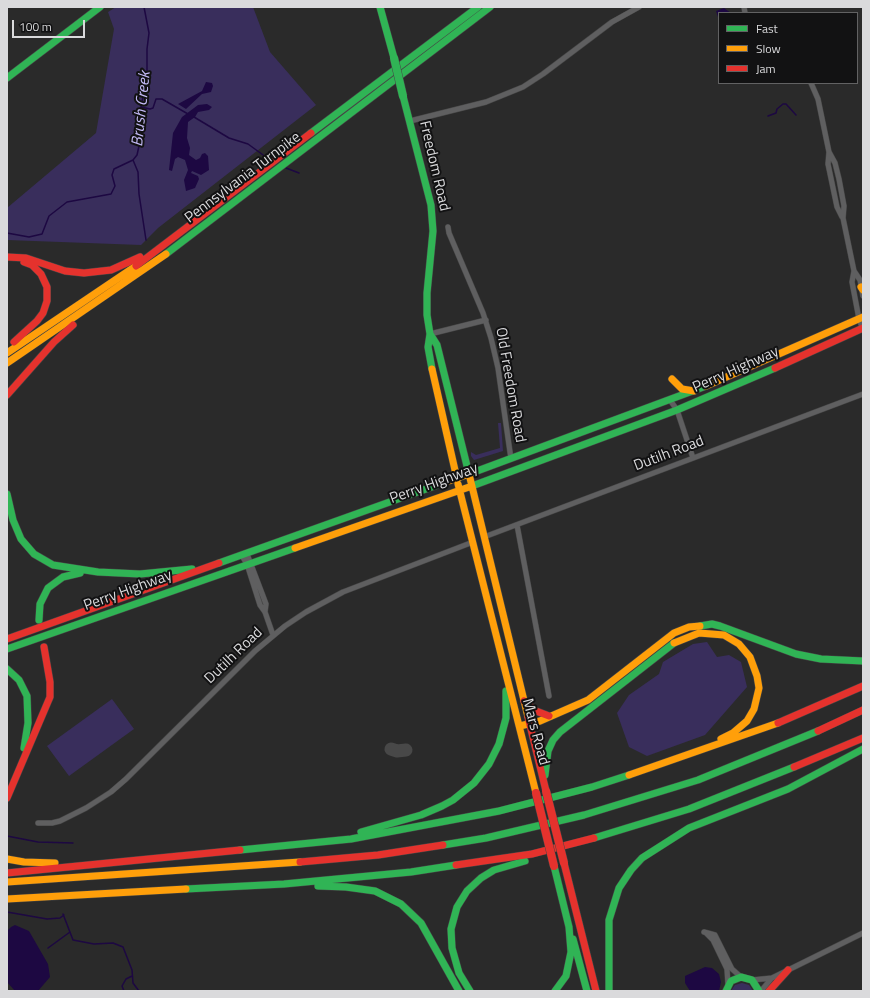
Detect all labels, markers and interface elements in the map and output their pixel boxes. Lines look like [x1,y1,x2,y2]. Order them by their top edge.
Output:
scale bar [14,12,87,38]
legend [718,12,858,84]
text: 100 m [19,17,52,36]
text: Fast [756,19,778,38]
text: Slow [756,39,781,58]
text: Jam [756,59,776,78]
water label: Brush Creek [129,70,155,148]
street label: Freedom Road [415,119,453,213]
street label: Pennsylvania Turnpike [182,129,304,227]
street label: Old Freedom Road [491,326,529,444]
street label: Perry Highway [690,343,782,397]
street label: Dutilh Road [631,432,707,476]
street label: Perry Highway [387,460,481,508]
street label: Perry Highway [81,567,175,615]
street label: Dutilh Road [201,624,267,688]
street label: Mars Road [517,697,553,767]

